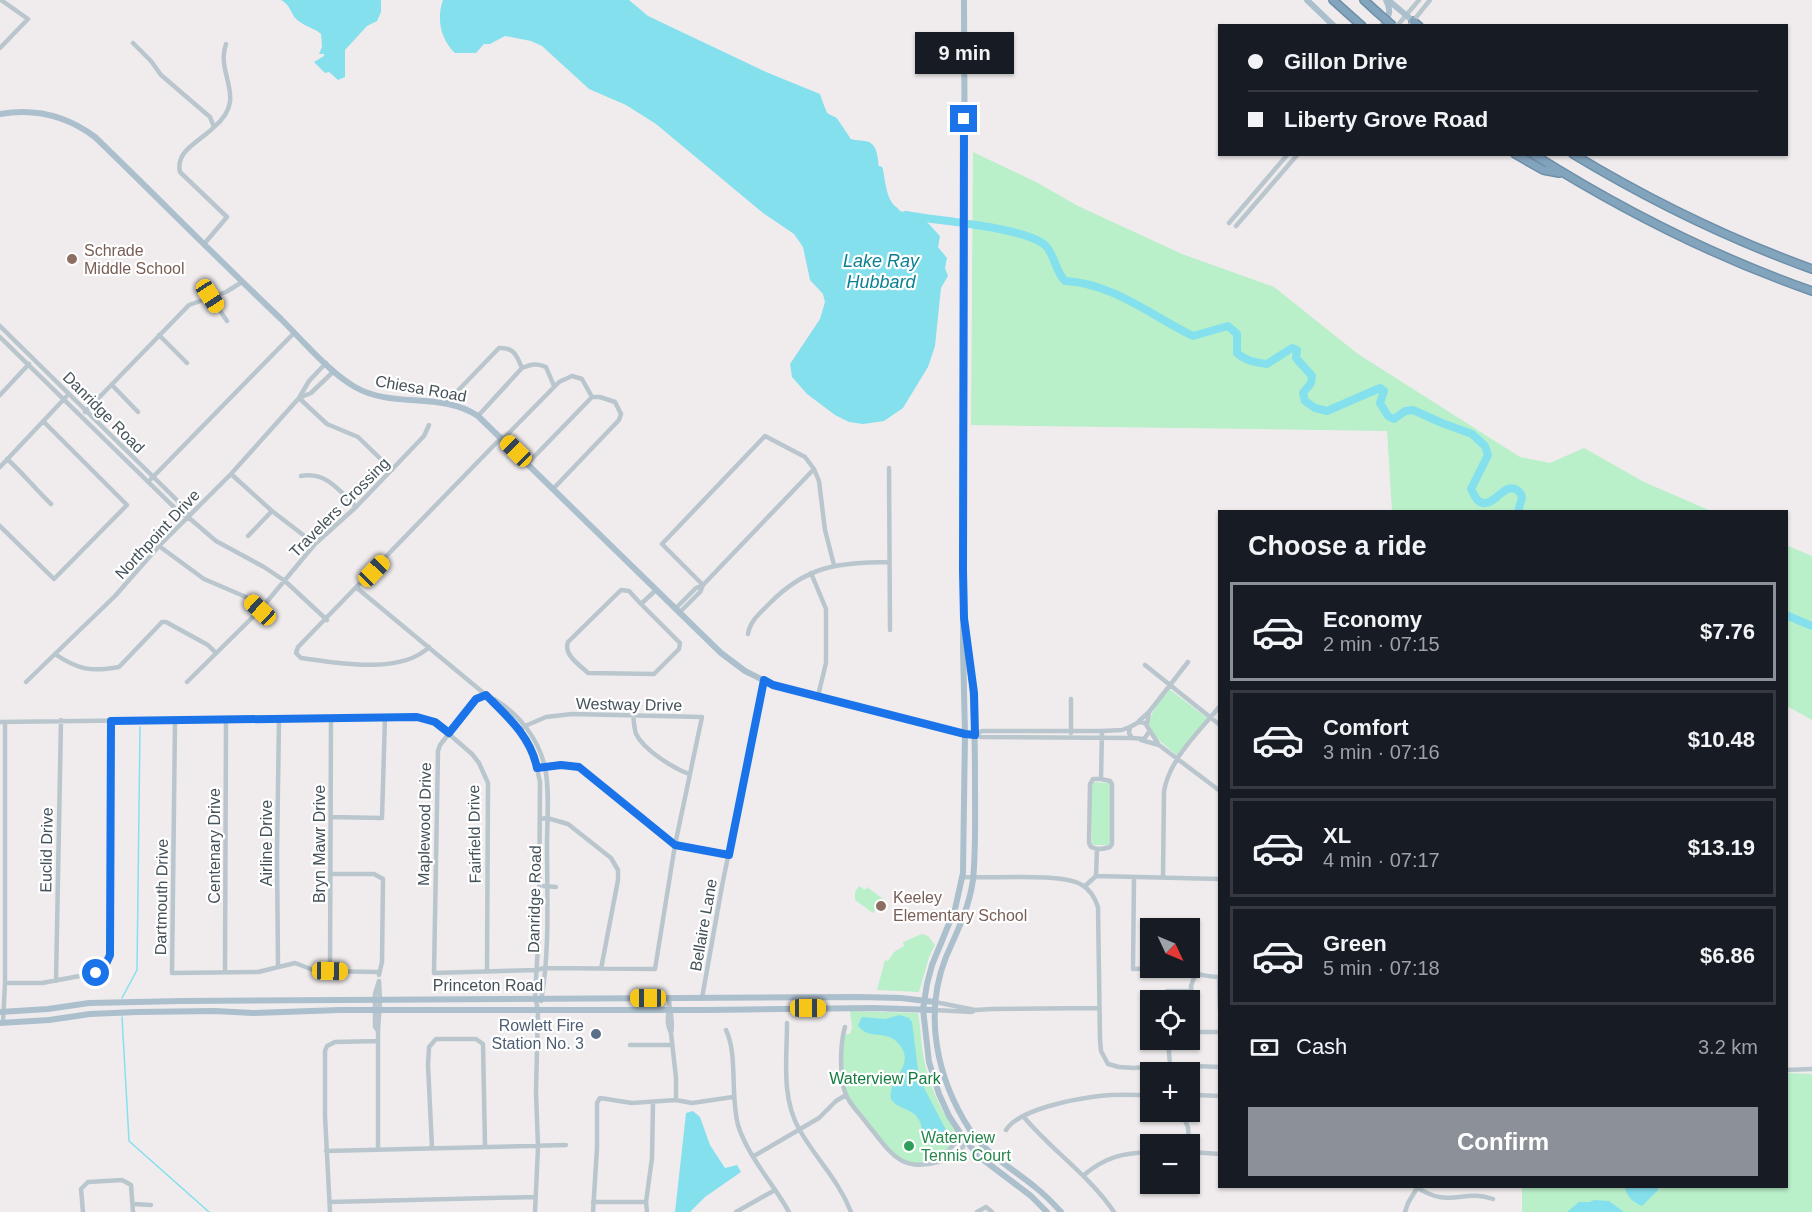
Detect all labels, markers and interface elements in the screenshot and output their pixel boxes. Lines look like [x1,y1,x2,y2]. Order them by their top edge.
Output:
callout: 9 min [914,32,1014,74]
text: 9 min [938,42,991,64]
text: Gillon Drive [1284,49,1407,74]
route end [950,105,977,132]
text: Liberty Grove Road [1284,107,1488,132]
place label: Schrade Middle School [84,242,185,277]
water label: Lake Ray Hubbard [843,251,920,292]
marker: Schrade Middle School [65,252,79,266]
car [193,276,227,316]
street label: Danridge Road [60,368,148,456]
street label: Chiesa Road [374,372,468,405]
car [497,432,535,470]
street label: Travelers Crossing [286,454,393,561]
street label: Northpoint Drive [112,486,203,582]
text: Choose a ride [1248,531,1427,561]
car [355,552,393,590]
car [241,591,279,629]
icon: car [1251,605,1305,659]
text: Economy [1323,607,1422,632]
text: $7.76 [1700,619,1755,644]
text: 2 min · 07:15 [1323,633,1440,655]
street label: Westway Drive [576,695,682,714]
icon: car [1251,713,1305,767]
text: Comfort [1323,715,1409,740]
text: $10.48 [1688,727,1755,752]
text: 3 min · 07:16 [1323,741,1440,763]
street label: Maplewood Drive [415,762,434,886]
street label: Fairfield Drive [465,784,484,883]
street label: Bryn Mawr Drive [311,785,328,903]
street label: Centenary Drive [206,788,223,904]
street label: Airline Drive [258,800,275,886]
street label: Euclid Drive [37,807,56,893]
icon: car [1251,821,1305,875]
text: XL [1323,823,1351,848]
text: $13.19 [1688,835,1755,860]
street label: Dartmouth Drive [152,839,171,955]
street label: Danridge Road [525,845,544,953]
text: 4 min · 07:17 [1323,849,1440,871]
street label: Bellaire Lane [687,878,720,973]
place label: Keeley Elementary School [893,889,1027,924]
marker: Keeley Elementary School [874,899,888,913]
north arrow [1140,918,1200,978]
map controls [1140,918,1200,1194]
icon: car [1251,929,1305,983]
text: Green [1323,931,1387,956]
text: $6.86 [1700,943,1755,968]
text: 5 min · 07:18 [1323,957,1440,979]
route start [82,959,109,986]
car [312,962,348,980]
street label: Princeton Road [433,977,543,994]
car [630,989,666,1007]
button: locate [1140,990,1200,1050]
car [790,999,826,1017]
place label: Rowlett Fire Station No. 3 [492,1017,584,1052]
marker: Rowlett Fire Station No. 3 [589,1027,603,1041]
icon: cash [1248,1031,1281,1064]
text: Cash [1296,1034,1347,1059]
text: 3.2 km [1698,1036,1758,1058]
button: + [1140,1062,1200,1122]
park label: Waterview Park [829,1070,942,1087]
button: Confirm [1248,1107,1758,1176]
place label: Waterview Tennis Court [921,1129,1011,1164]
button: − [1140,1134,1200,1194]
marker: Waterview Tennis Court [902,1139,916,1153]

